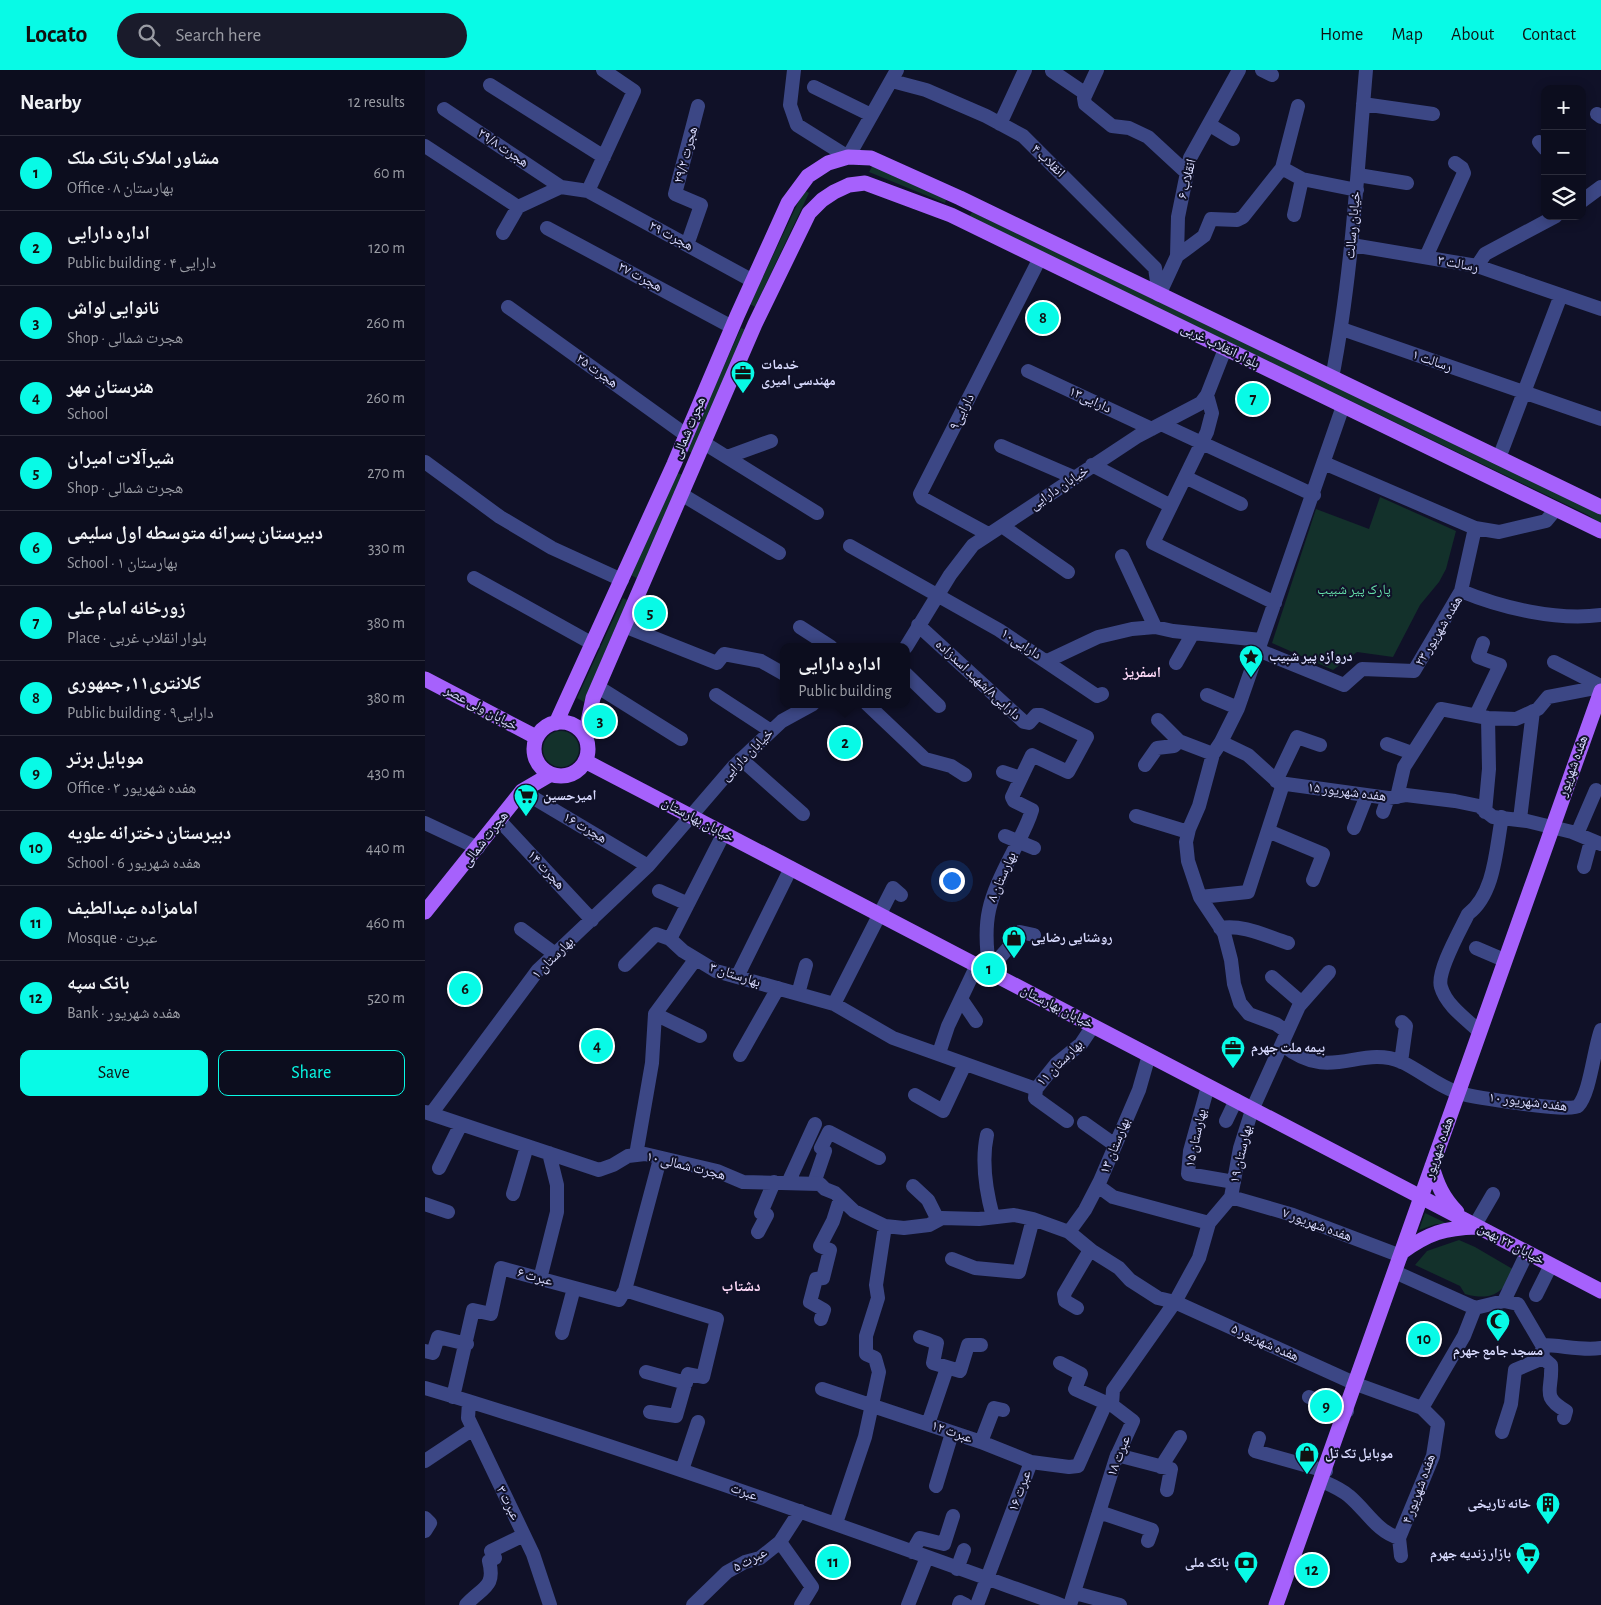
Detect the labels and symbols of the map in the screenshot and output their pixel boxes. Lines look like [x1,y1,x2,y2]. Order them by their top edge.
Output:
street label: هجرت ۲۹/۲ [672,125,701,185]
street label: هجرت ۲۹/۸ [474,126,531,171]
street label: انقلاب ۴ [1028,142,1067,180]
street label: انقلاب ۶ [1175,158,1199,200]
street label: خیابان رسالت [1343,190,1364,260]
street label: هجرت ۲۹ [646,219,695,254]
street label: رسالت ۳ [1436,253,1480,276]
street label: هجرت ۲۷ [615,260,664,295]
pin: 8 [1027,299,1059,337]
street label: بلوار انقلاب غربی [1178,321,1262,372]
street label: رسالت ۱ [1410,348,1454,375]
street label: هجرت ۲۵ [573,351,620,392]
place label: خدمات مهندسی امیری [761,358,836,389]
office icon: خدمات مهندسی امیری [730,360,756,394]
pin: 7 [1237,380,1269,418]
street label: دارایی۱۳ [1066,384,1113,417]
street label: دارایی۹ [947,391,978,433]
street label: هجرت شمالی [670,395,709,462]
street label: خیابان دارایی [1027,463,1092,514]
park label: پارک پیر شبیب [1317,583,1391,598]
pin: 5 [634,594,666,632]
street label: هفده شهریور ۲۳ [1413,594,1466,669]
street label: دارایی۱۰ [998,626,1044,663]
street label: دارایی۸/شهید اسدزاده [932,637,1023,724]
place icon: دروازه پیر شبیب [1238,644,1264,678]
place label: دروازه پیر شبیب [1269,650,1353,665]
district label: اسفریز [1122,665,1161,680]
street label: خیابان ولی عصر [441,682,520,734]
pin: 3 [584,702,616,740]
pin: 2 [829,724,861,762]
street label: خیابان دارایی [718,726,777,785]
street label: هفده شهریور [1555,733,1591,800]
street label: هفده شهریور ۱۵ [1307,780,1387,805]
supermarket icon: امیرحسین [513,783,539,817]
place label: امیرحسین [543,789,596,804]
street label: خیابان بهارستان [659,795,736,846]
street label: هجرت شمالی [459,809,512,870]
street label: هجرت ۱۶ [560,810,609,847]
street label: هجرت ۱۴ [524,848,567,893]
street label: بهارستان ۸ [985,850,1020,904]
your location [939,868,965,894]
shop icon: روشنایی رضایی [1001,925,1027,959]
place label: روشنایی رضایی [1031,931,1113,946]
street label: بهارستان ۱ [529,934,577,982]
pin: 1 [973,950,1005,988]
street label: بهارستان ۳ [707,960,762,991]
pin: 6 [449,970,481,1008]
street label: خیابان بهارستان [1018,983,1096,1032]
pin: 4 [581,1027,613,1065]
office icon: بیمه ملت جهرم [1220,1035,1246,1069]
street label: بهارستان ۱۱ [1034,1037,1087,1090]
place label: بیمه ملت جهرم [1251,1041,1325,1057]
street label: هفده شهریور ۱۰ [1488,1090,1568,1115]
street label: بهارستان ۱۵ [1183,1108,1210,1169]
street label: هفده شهریور [1422,1115,1457,1182]
street label: بهارستان ۱۳ [1097,1116,1134,1176]
street label: بهارستان ۱۹ [1228,1124,1255,1185]
street label: هجرت شمالی ۱۰ [645,1149,727,1184]
street label: هفده شهریور ۷ [1280,1206,1354,1245]
street label: خیابان ۲۲ بهمن [1475,1221,1547,1268]
street label: عبرت ۶ [515,1266,554,1289]
district label: دشتاب [722,1279,760,1294]
mosque icon: مسجد جامع جهرم [1485,1308,1511,1342]
pin: 10 [1408,1320,1440,1358]
street label: هفده شهریور ۵ [1229,1322,1301,1365]
place label: مسجد جامع جهرم [1453,1344,1543,1360]
pin: 9 [1310,1387,1342,1425]
street label: عبرت ۱۲ [929,1418,974,1446]
street label: عبرت ۱۸ [1105,1434,1134,1479]
shop icon: موبایل تک تل [1294,1441,1320,1475]
place label: موبایل تک تل [1325,1447,1393,1462]
street label: هفده شهریور ۴ [1400,1452,1439,1526]
street label: عبرت ۱۶ [1006,1469,1035,1514]
street label: عبرت [728,1481,759,1504]
street label: عبرت ۳ [493,1484,522,1523]
building icon: خانه تاریخی [1535,1491,1561,1525]
place label: خانه تاریخی [1468,1497,1531,1512]
supermarket icon: بازار زندیه جهرم [1515,1541,1541,1575]
pin: 11 [817,1543,849,1581]
street label: عبرت ۵ [731,1545,770,1576]
place label: بازار زندیه جهرم [1430,1547,1511,1563]
bank icon: بانک ملی [1233,1550,1259,1584]
pin: 12 [1296,1551,1328,1589]
place label: بانک ملی [1185,1556,1229,1571]

